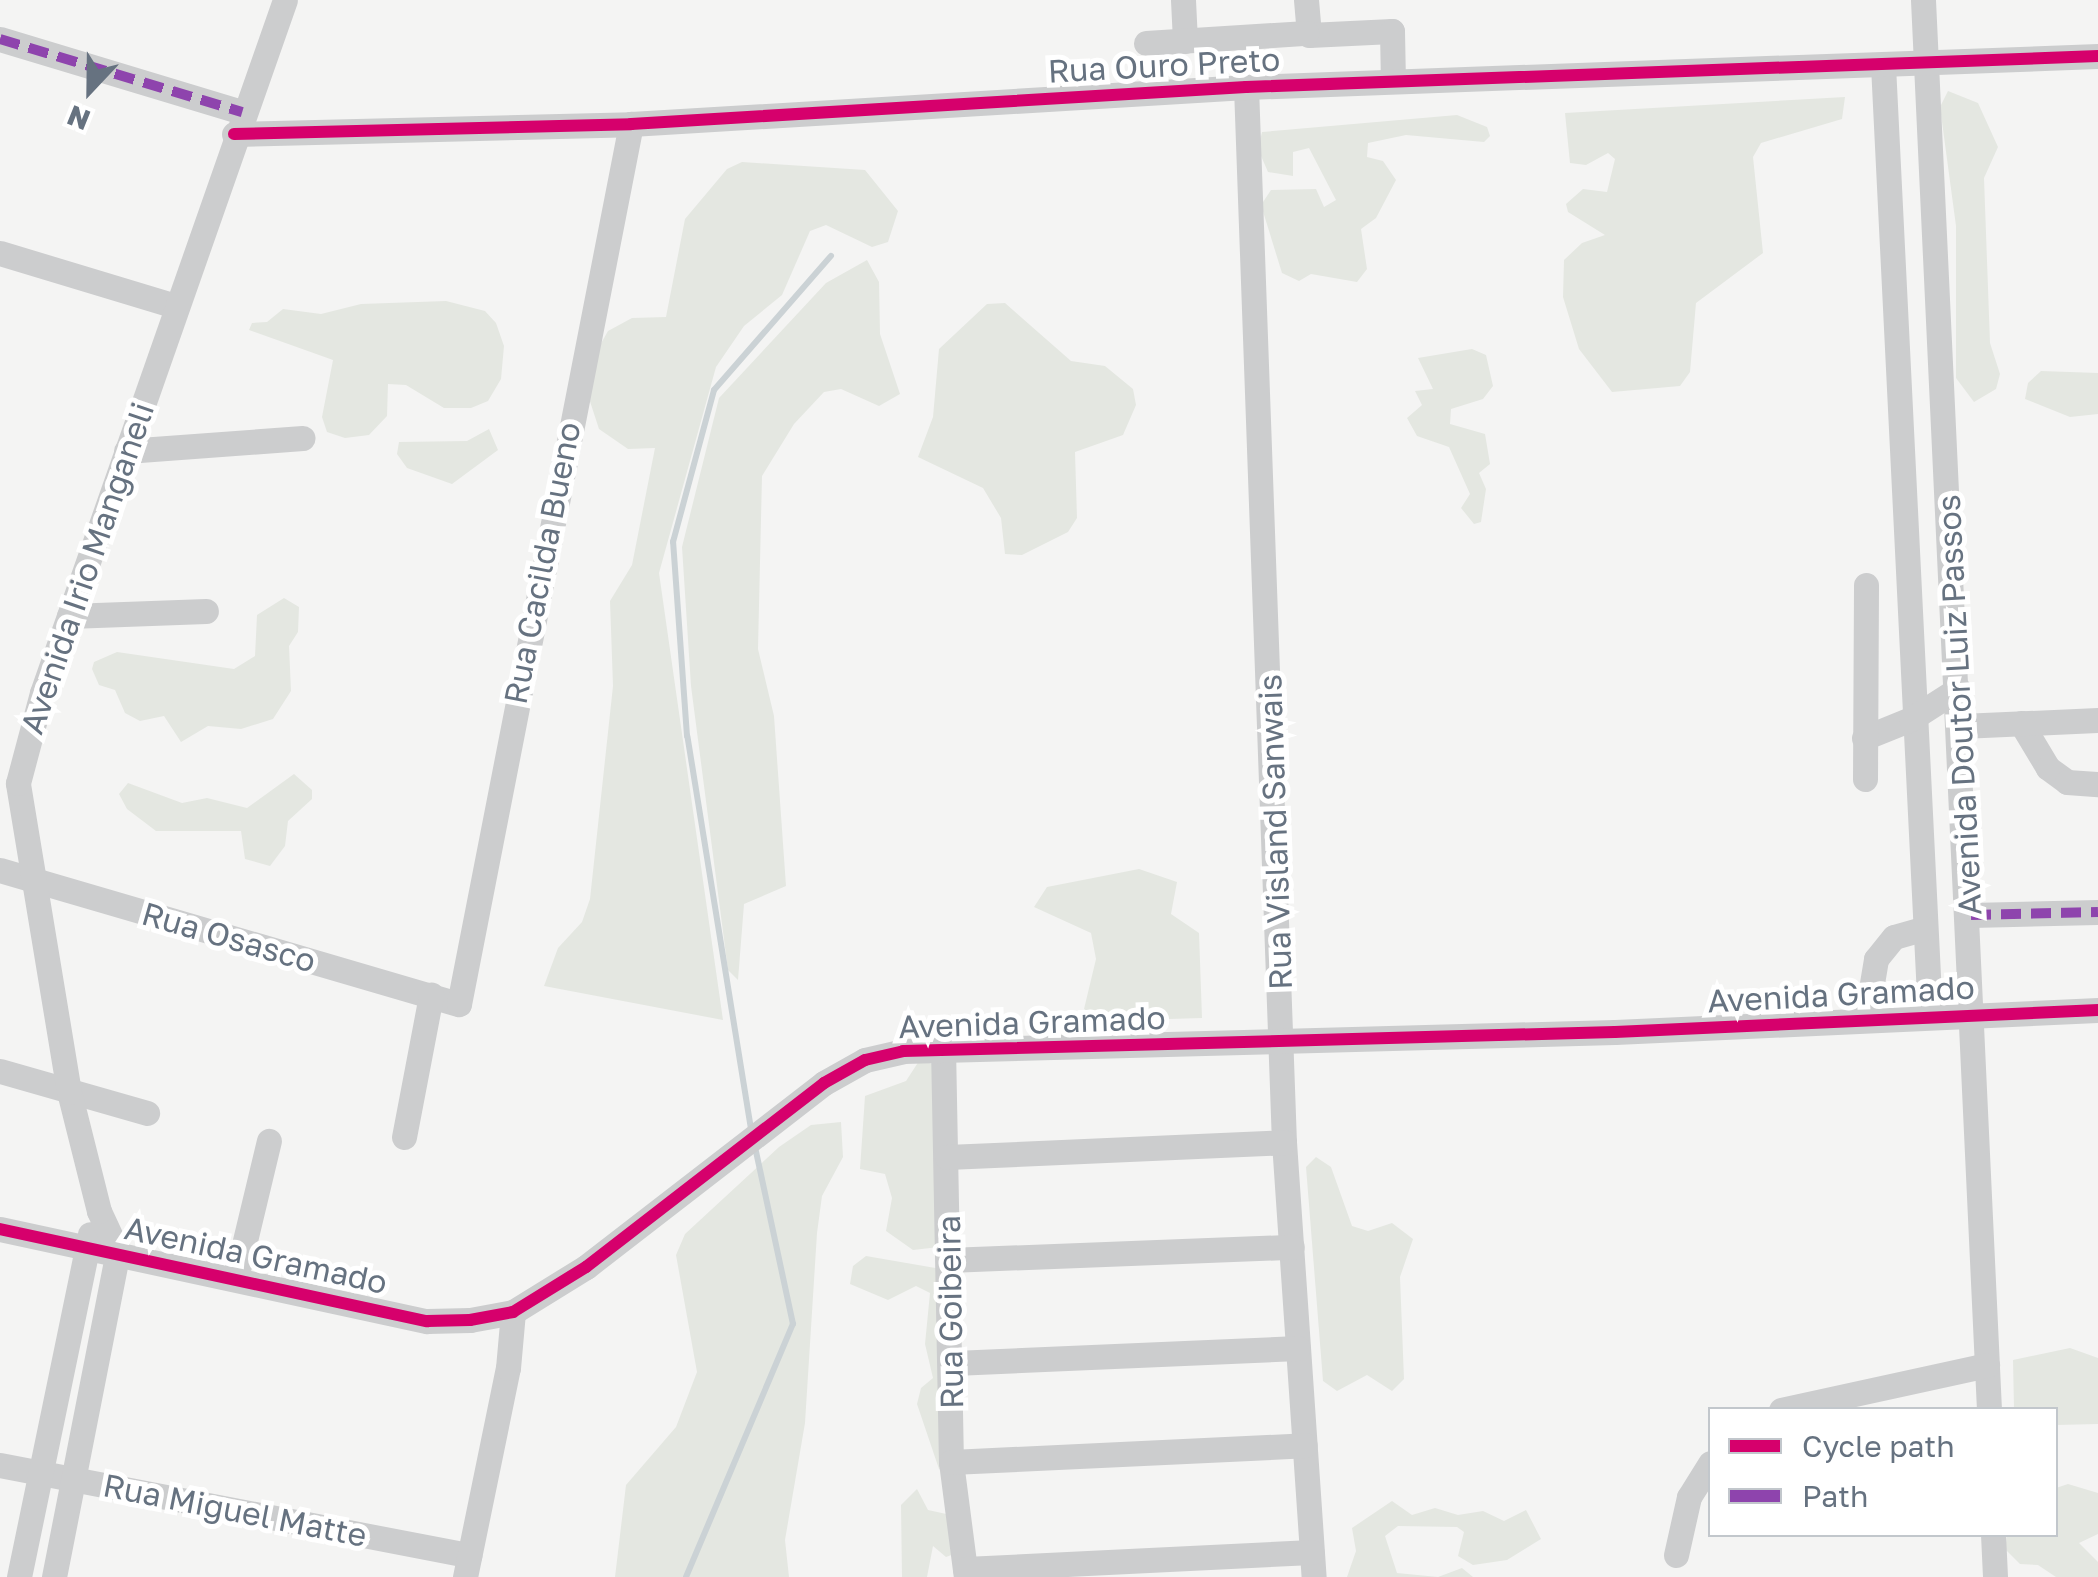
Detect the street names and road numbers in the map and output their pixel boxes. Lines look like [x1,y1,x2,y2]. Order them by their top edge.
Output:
street label: Rua Ouro Preto [1047,40,1281,90]
street label: Avenida Irio Manganeli [12,397,162,739]
street label: Rua Cacilda Bueno [496,419,588,707]
street label: Avenida Doutor Luiz Passos [1929,494,1989,916]
street label: Rua Visland Sanwais [1250,673,1300,991]
street label: Rua Osasco [138,894,320,980]
street label: Avenida Gramado [1706,968,1976,1020]
street label: Avenida Gramado [898,998,1166,1046]
street label: Avenida Gramado [121,1208,391,1302]
street label: Rua Goibeira [929,1215,971,1409]
street label: Rua Miguel Matte [100,1466,370,1554]

